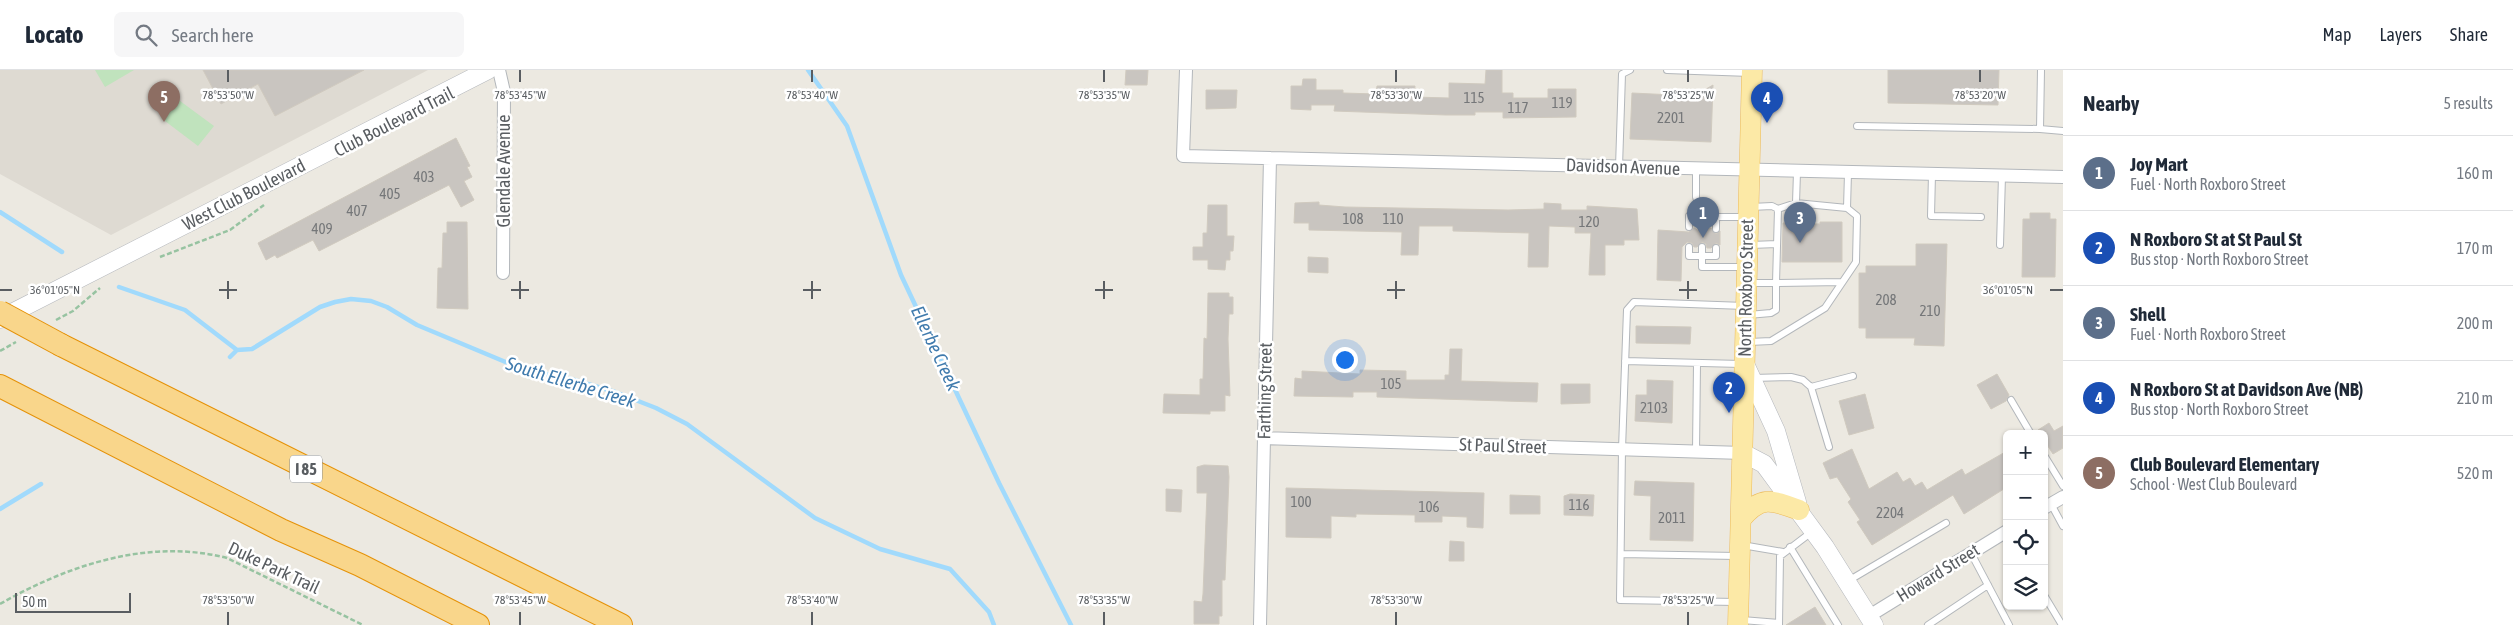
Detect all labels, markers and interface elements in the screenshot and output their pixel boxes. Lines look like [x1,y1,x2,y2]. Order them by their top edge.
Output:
search box [114,12,464,57]
text: Locato [25,21,84,48]
icon: search [132,21,160,49]
text: Search here [172,24,254,46]
text: Map [2322,24,2351,45]
text: Layers [2379,24,2422,45]
text: Share [2450,24,2488,45]
pin: 5 [148,81,180,122]
street label: Club Boulevard Trail [330,82,457,161]
pin: 4 [1751,82,1783,123]
text: 78°53'50"W [202,88,254,102]
text: 78°53'45"W [494,88,546,102]
text: 78°53'40"W [786,88,838,102]
text: 78°53'35"W [1078,88,1130,102]
text: 78°53'30"W [1370,88,1422,102]
text: 78°53'25"W [1662,88,1714,102]
text: 78°53'20"W [1954,88,2006,102]
house number: 115 [1463,89,1485,106]
text: Nearby [2083,91,2139,115]
house number: 119 [1551,94,1573,111]
text: 5 results [2443,94,2493,112]
house number: 117 [1507,99,1529,116]
house number: 2201 [1657,109,1685,126]
street label: Glendale Avenue [493,115,514,228]
text: Joy Mart [2130,153,2188,175]
street label: Davidson Avenue [1565,154,1681,179]
street label: West Club Boulevard [179,155,309,235]
text: 1 [2095,164,2103,182]
text: 160 m [2457,164,2493,182]
house number: 403 [413,168,435,185]
text: Fuel · North Roxboro Street [2130,175,2286,193]
house number: 405 [379,185,401,202]
pin: 1 [1687,197,1719,238]
house number: 407 [346,202,368,219]
pin: 3 [1784,202,1816,243]
house number: 108 [1342,210,1364,227]
house number: 110 [1382,210,1404,227]
house number: 120 [1578,213,1600,230]
street label: North Roxboro Street [1734,219,1757,357]
house number: 409 [311,220,333,237]
text: N Roxboro St at St Paul St [2130,228,2302,250]
text: 2 [2095,239,2103,257]
text: 170 m [2457,239,2493,257]
text: Bus stop · North Roxboro Street [2130,250,2309,268]
text: 36°01'05"N [30,283,80,297]
text: 36°01'05"N [1983,283,2033,297]
house number: 208 [1875,291,1897,308]
water label: Ellerbe Creek [907,302,966,395]
house number: 210 [1919,302,1941,319]
text: Shell [2130,303,2166,325]
text: 3 [2095,314,2103,332]
text: 200 m [2457,314,2493,332]
text: Fuel · North Roxboro Street [2130,325,2286,343]
street label: Farthing Street [1253,342,1276,440]
your location [1332,347,1358,373]
water label: South Ellerbe Creek [502,352,639,412]
pin: 2 [1713,372,1745,413]
house number: 105 [1380,375,1402,392]
text: N Roxboro St at Davidson Ave (NB) [2130,378,2363,400]
text: 4 [2095,389,2103,407]
text: 210 m [2457,389,2493,407]
house number: 2103 [1640,399,1668,416]
text: Bus stop · North Roxboro Street [2130,400,2309,418]
map controls [2003,430,2048,610]
button: + [2003,430,2048,475]
street label: St Paul Street [1459,433,1547,458]
text: Club Boulevard Elementary [2130,453,2319,475]
road number: I 85 [290,456,322,482]
text: 5 [2095,464,2103,482]
text: 520 m [2457,464,2493,482]
button: − [2003,475,2048,520]
text: School · West Club Boulevard [2130,475,2297,493]
house number: 100 [1290,493,1312,510]
house number: 116 [1568,496,1590,513]
house number: 106 [1418,498,1440,515]
house number: 2204 [1876,504,1904,521]
house number: 2011 [1658,509,1686,526]
button: locate [2003,520,2048,565]
street label: Duke Park Trail [225,537,324,598]
street label: Howard Street [1893,539,1983,606]
button: layers [2003,565,2048,610]
scale bar [15,590,131,613]
text: 78°53'50"W [202,593,254,607]
text: 78°53'45"W [494,593,546,607]
text: 78°53'40"W [786,593,838,607]
text: 78°53'35"W [1078,593,1130,607]
text: 78°53'30"W [1370,593,1422,607]
text: 78°53'25"W [1662,593,1714,607]
text: 50 m [22,594,47,610]

